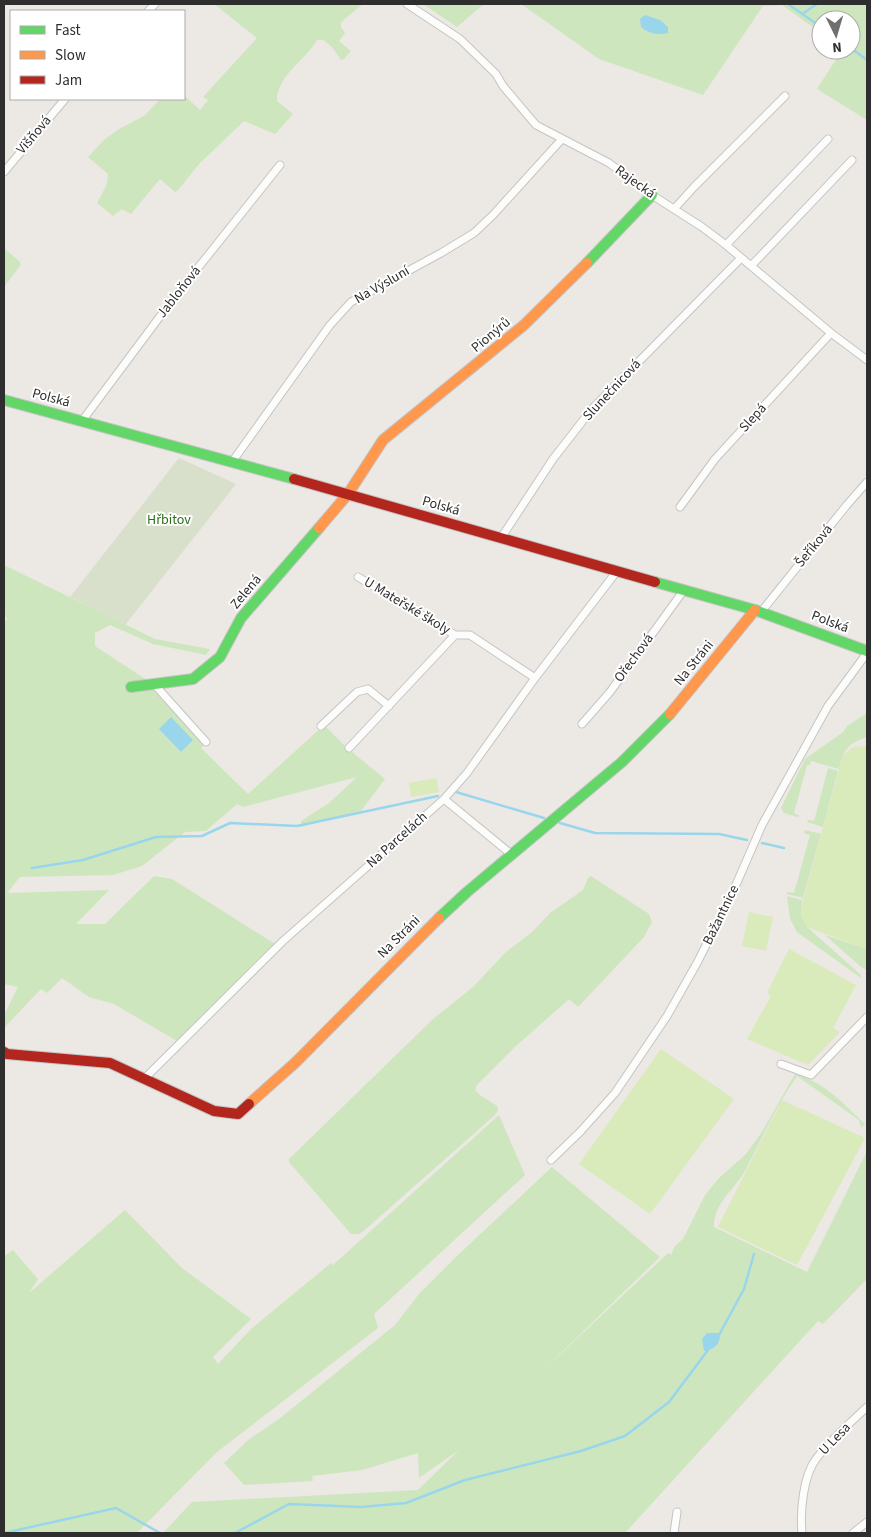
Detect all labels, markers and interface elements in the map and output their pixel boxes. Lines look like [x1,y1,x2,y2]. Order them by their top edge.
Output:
legend [10,10,185,100]
north arrow [811,10,861,60]
text: Fast [55,20,81,41]
text: N [832,37,843,57]
text: Slow [55,45,86,66]
text: Jam [55,70,82,91]
street label: Višňová [12,111,56,159]
street label: Rajecká [611,161,659,203]
street label: Na Výsluní [351,261,414,309]
street label: Jabloňová [152,262,206,322]
street label: Pionýrů [467,313,515,357]
street label: Slunečnicová [578,355,646,425]
street label: Polská [30,383,72,413]
street label: Slepá [735,399,771,437]
street label: Polská [420,491,462,521]
park label: Hřbitov [147,510,191,530]
street label: Šeříková [790,520,838,572]
street label: Zelená [226,570,266,614]
street label: U Mateřské školy [360,572,454,640]
street label: Polská [808,606,852,638]
street label: Ořechová [610,630,658,686]
street label: Na Stráni [669,636,719,690]
street label: Na Parcelách [362,807,432,873]
street label: Bažantnice [698,882,744,948]
street label: Na Stráni [373,911,425,963]
street label: U Lesa [814,1418,856,1460]

